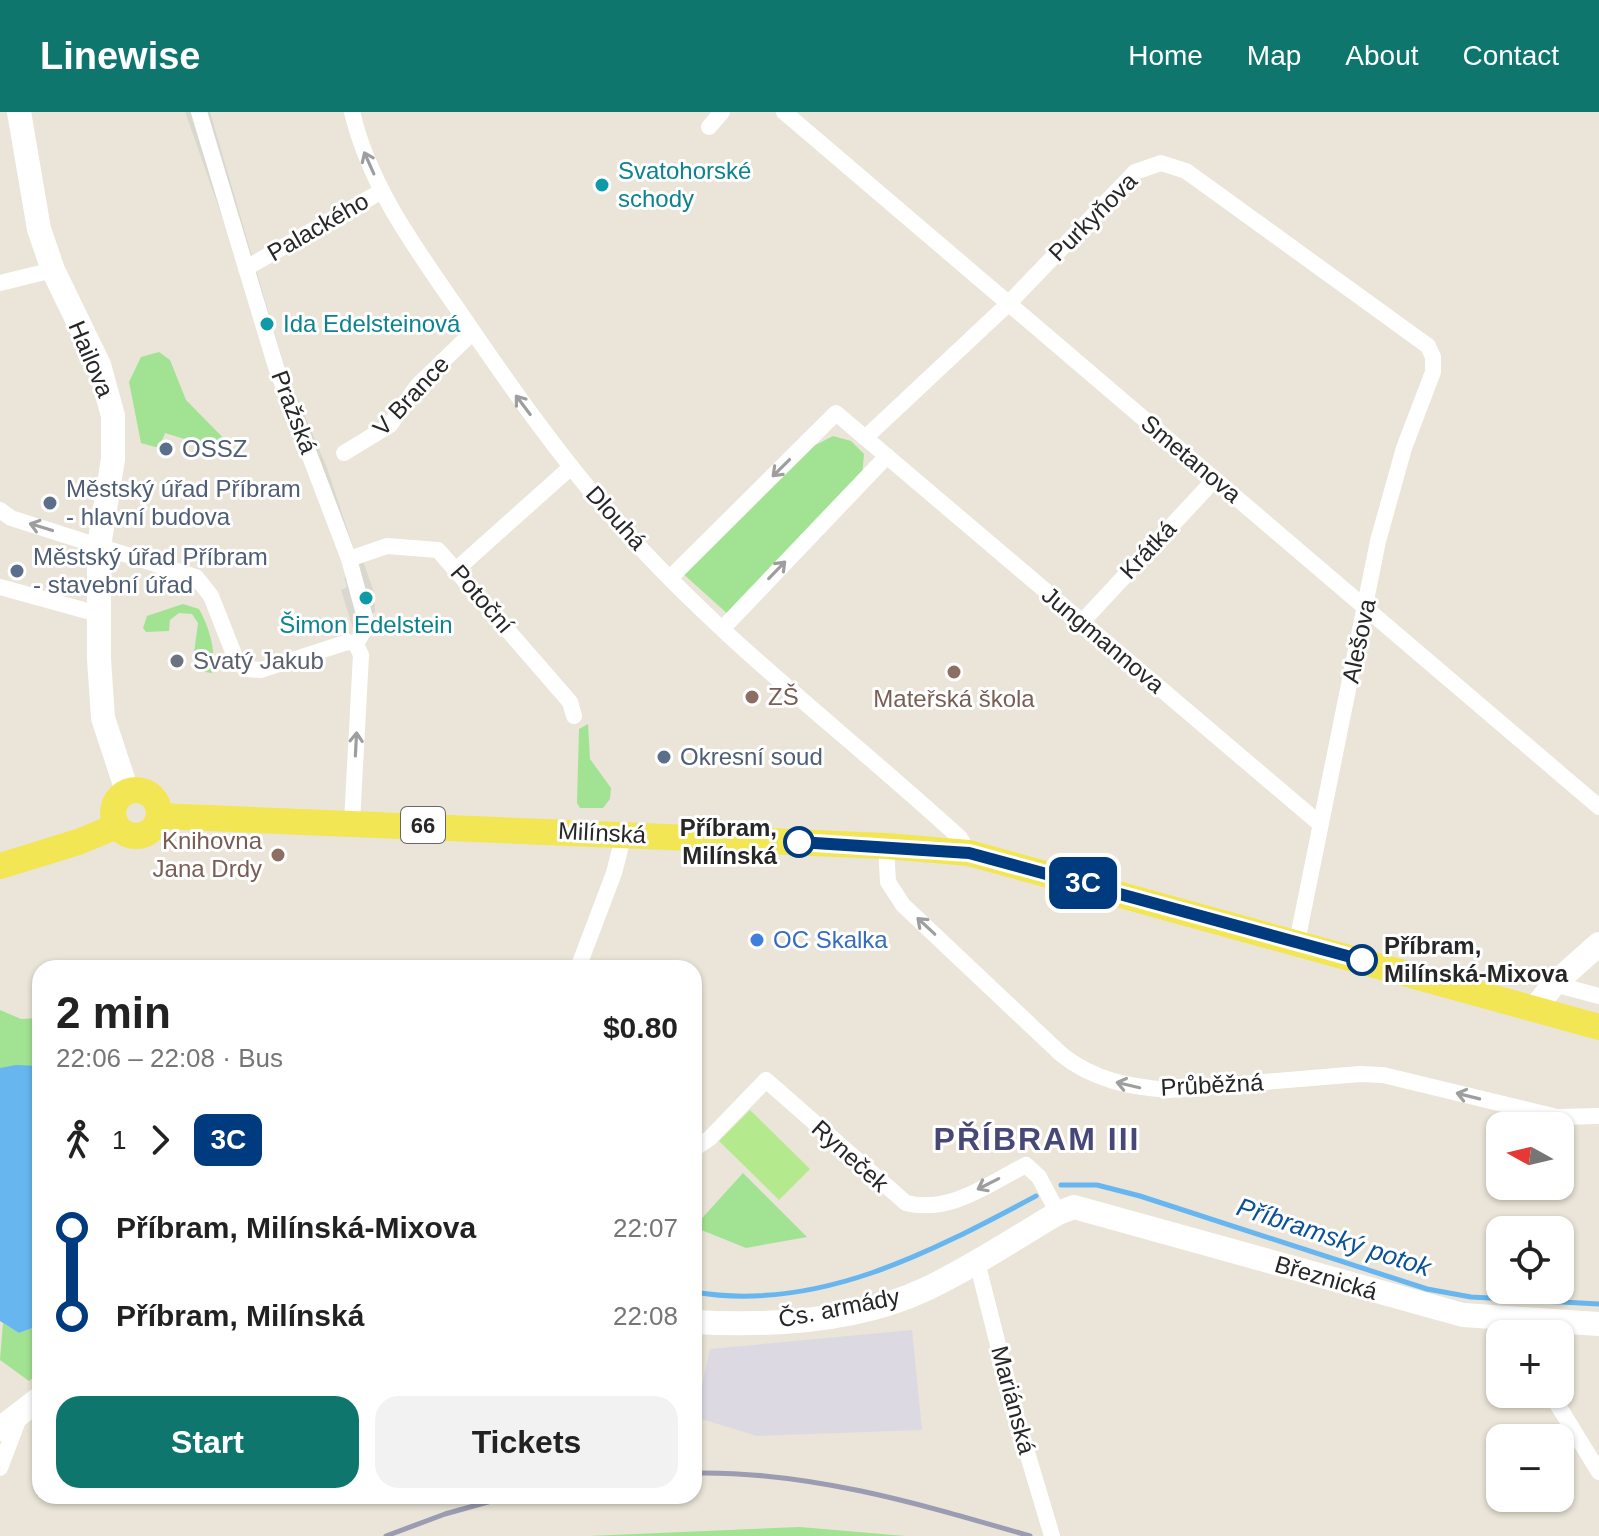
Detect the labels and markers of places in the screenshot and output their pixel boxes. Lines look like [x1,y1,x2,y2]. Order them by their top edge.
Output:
place label: Svatohorské schody [618,157,751,212]
marker: Svatohorské schody [593,176,611,194]
place label: Ida Edelsteinová [283,310,461,337]
marker: Ida Edelsteinová [258,315,276,333]
place label: OSSZ [182,435,247,462]
marker: OSSZ [157,440,175,458]
place label: Městský úřad Příbram - hlavní budova [66,475,301,530]
marker: Městský úřad Příbram - hlavní budova [41,494,59,512]
place label: Městský úřad Příbram - stavební úřad [33,543,268,598]
marker: Městský úřad Příbram - stavební úřad [8,562,26,580]
marker: Šimon Edelstein [357,589,375,607]
place label: Šimon Edelstein [279,611,453,638]
place label: Svatý Jakub [193,647,324,674]
marker: Svatý Jakub [168,652,186,670]
marker: Mateřská škola [945,663,963,681]
place label: ZŠ [768,683,799,710]
place label: Mateřská škola [873,685,1035,712]
marker: ZŠ [743,688,761,706]
place label: Okresní soud [680,743,823,770]
marker: Okresní soud [655,748,673,766]
place label: Příbram, Milínská [680,814,778,869]
place label: Knihovna Jana Drdy [153,827,263,882]
marker: Příbram, Milínská [784,827,814,857]
marker: Knihovna Jana Drdy [269,846,287,864]
place label: OC Skalka [773,926,888,953]
marker: OC Skalka [748,931,766,949]
place label: Příbram, Milínská-Mixova [1384,932,1569,987]
marker: Příbram, Milínská-Mixova [1347,945,1377,975]

